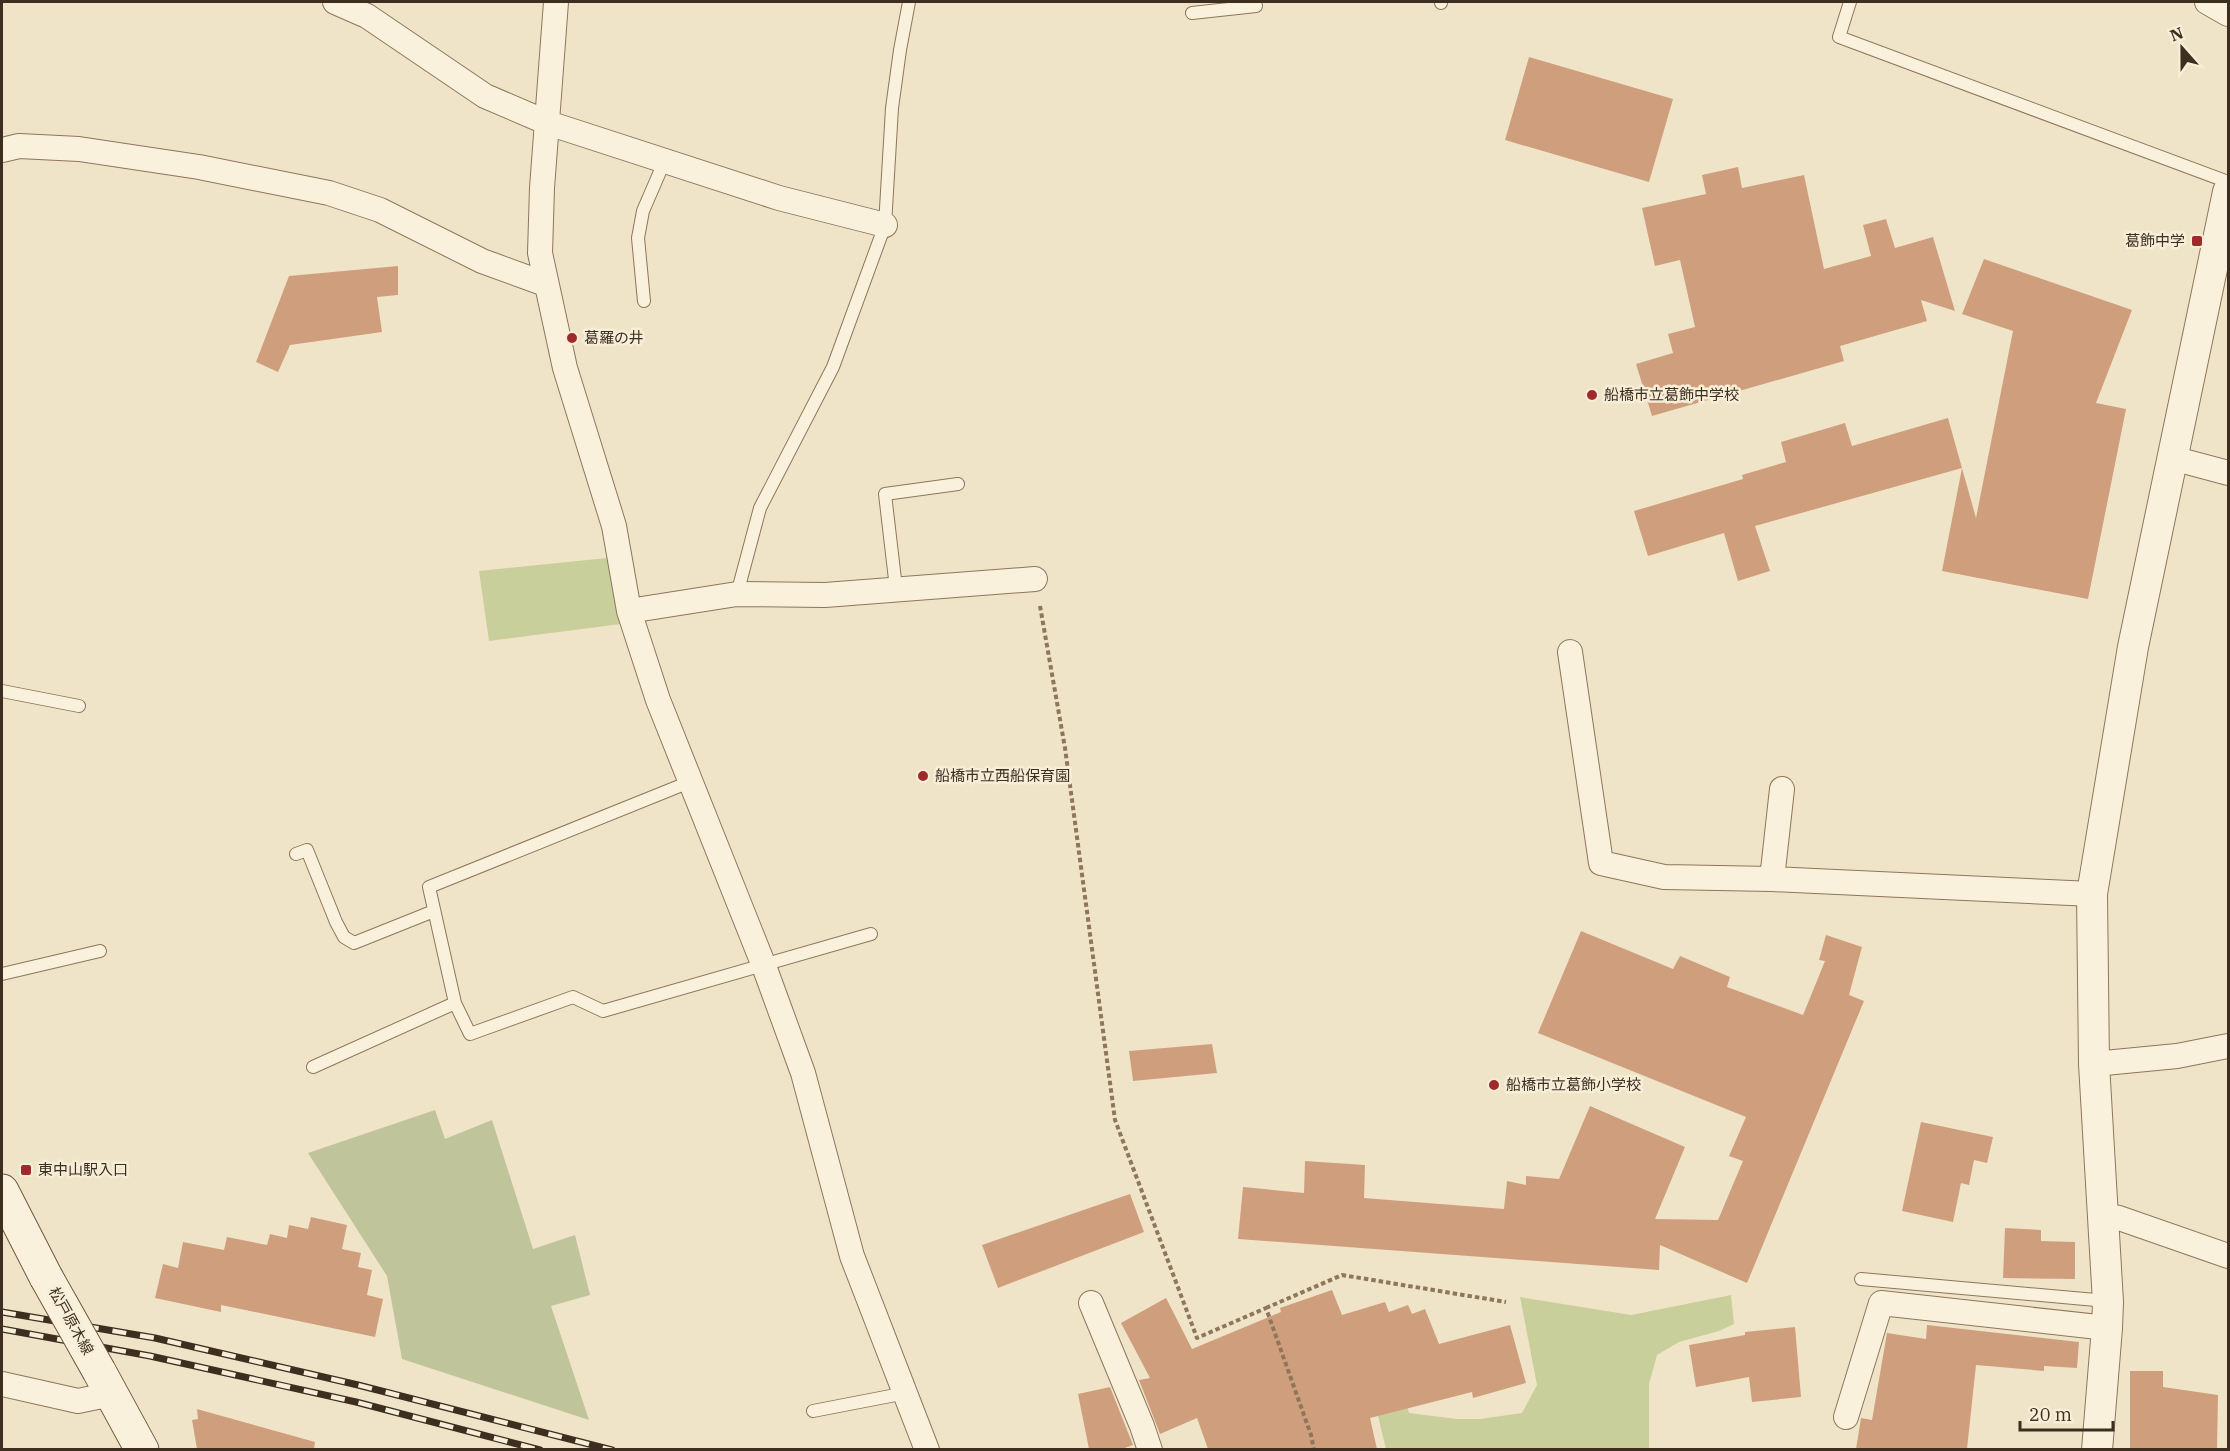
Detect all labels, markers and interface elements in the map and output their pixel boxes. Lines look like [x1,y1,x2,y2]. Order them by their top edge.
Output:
north arrow [2152,18,2212,78]
text: N [2167,22,2186,46]
place label: 葛飾中学 [2125,231,2185,250]
marker: 葛飾中学 [2190,234,2204,248]
place label: 葛羅の井 [584,328,644,347]
marker: 葛羅の井 [565,331,579,345]
place label: 船橋市立葛飾中学校 [1604,385,1739,404]
marker: 船橋市立葛飾中学校 [1585,388,1599,402]
place label: 船橋市立西船保育園 [935,766,1070,785]
marker: 船橋市立西船保育園 [916,769,930,783]
place label: 船橋市立葛飾小学校 [1506,1075,1641,1094]
marker: 船橋市立葛飾小学校 [1487,1078,1501,1092]
place label: 東中山駅入口 [38,1160,128,1179]
marker: 東中山駅入口 [19,1163,33,1177]
street label: 松戸原木線 [45,1283,98,1358]
scale bar [2020,1394,2113,1432]
text: 20 m [2029,1403,2072,1426]

